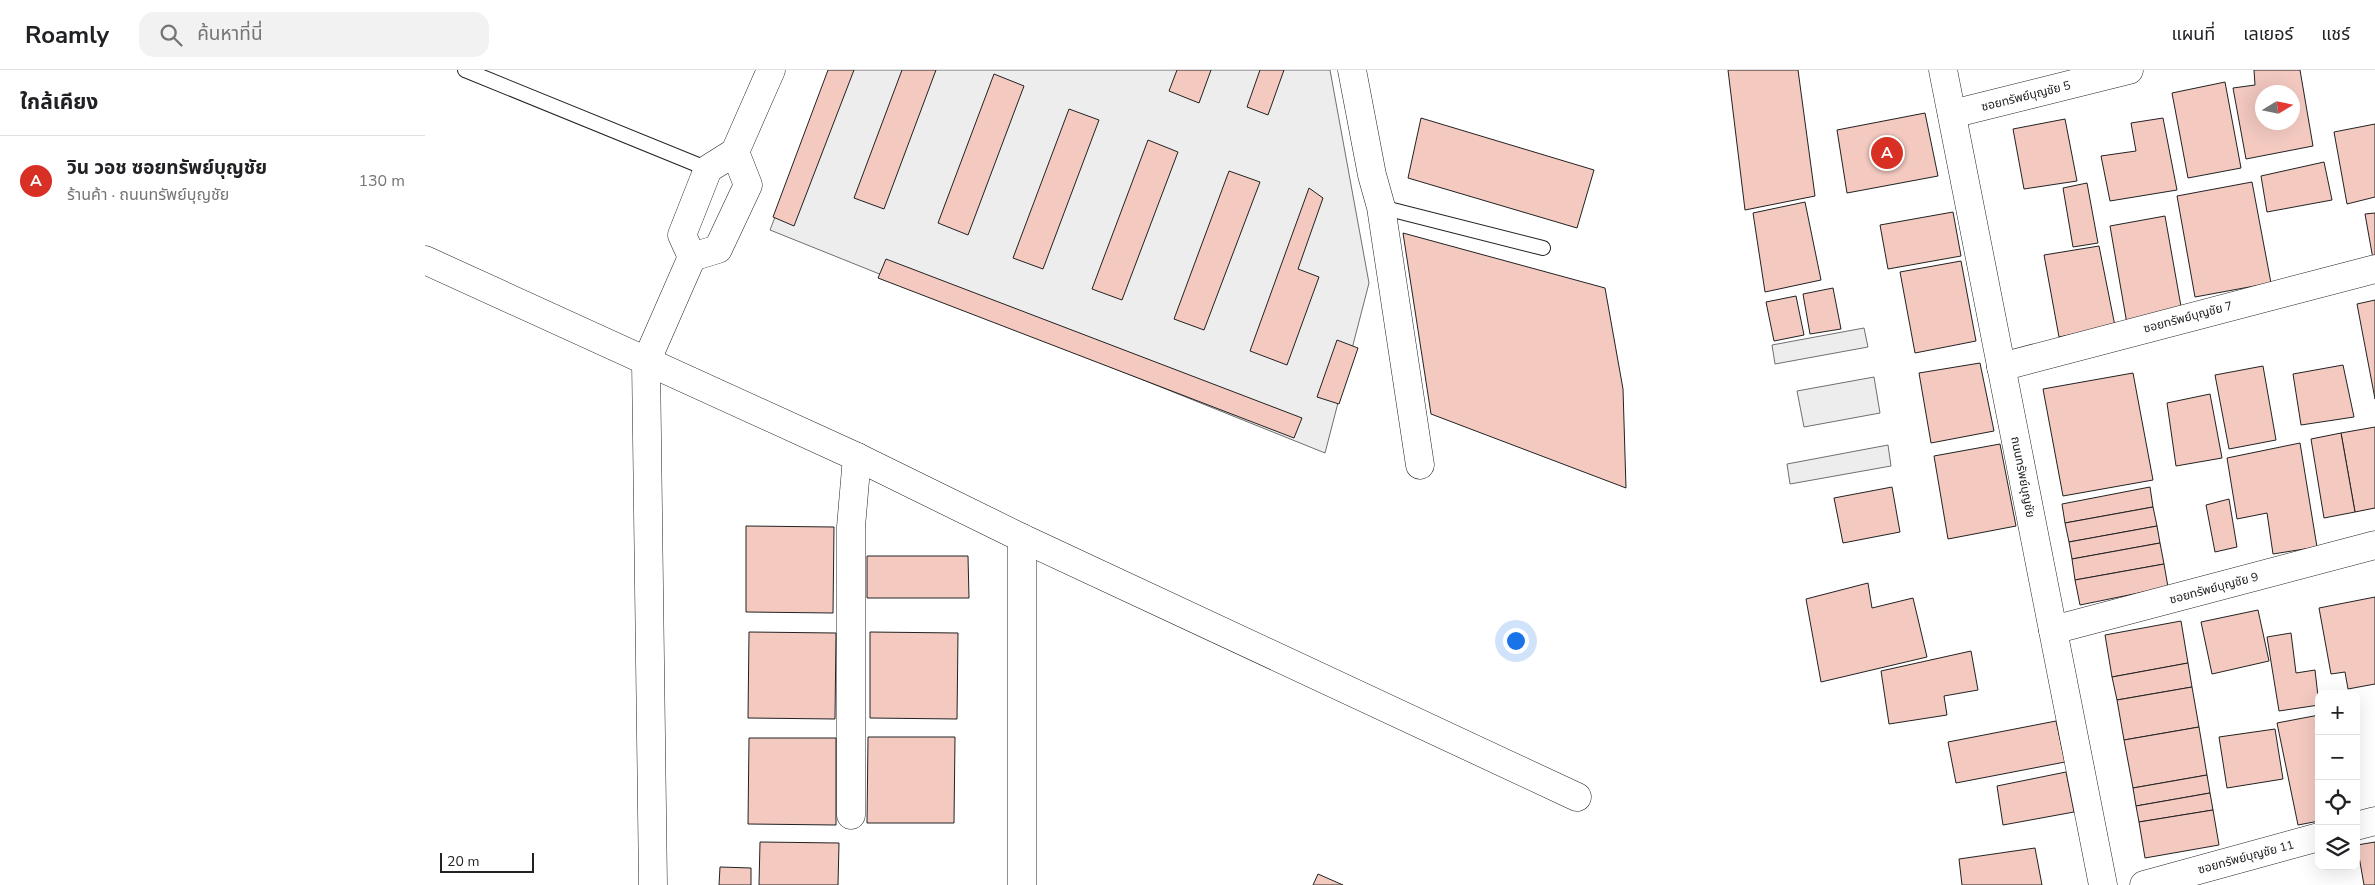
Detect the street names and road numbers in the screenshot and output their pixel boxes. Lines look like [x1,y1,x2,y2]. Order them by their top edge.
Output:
street label: ซอยทรัพย์บุญชัย 5 [1980,77,2072,115]
street label: ซอยทรัพย์บุญชัย 7 [2142,297,2234,337]
street label: ถนนทรัพย์บุญชัย [2007,435,2039,519]
street label: ซอยทรัพย์บุญชัย 9 [2168,568,2260,608]
street label: ซอยทรัพย์บุญชัย 11 [2196,836,2296,878]

